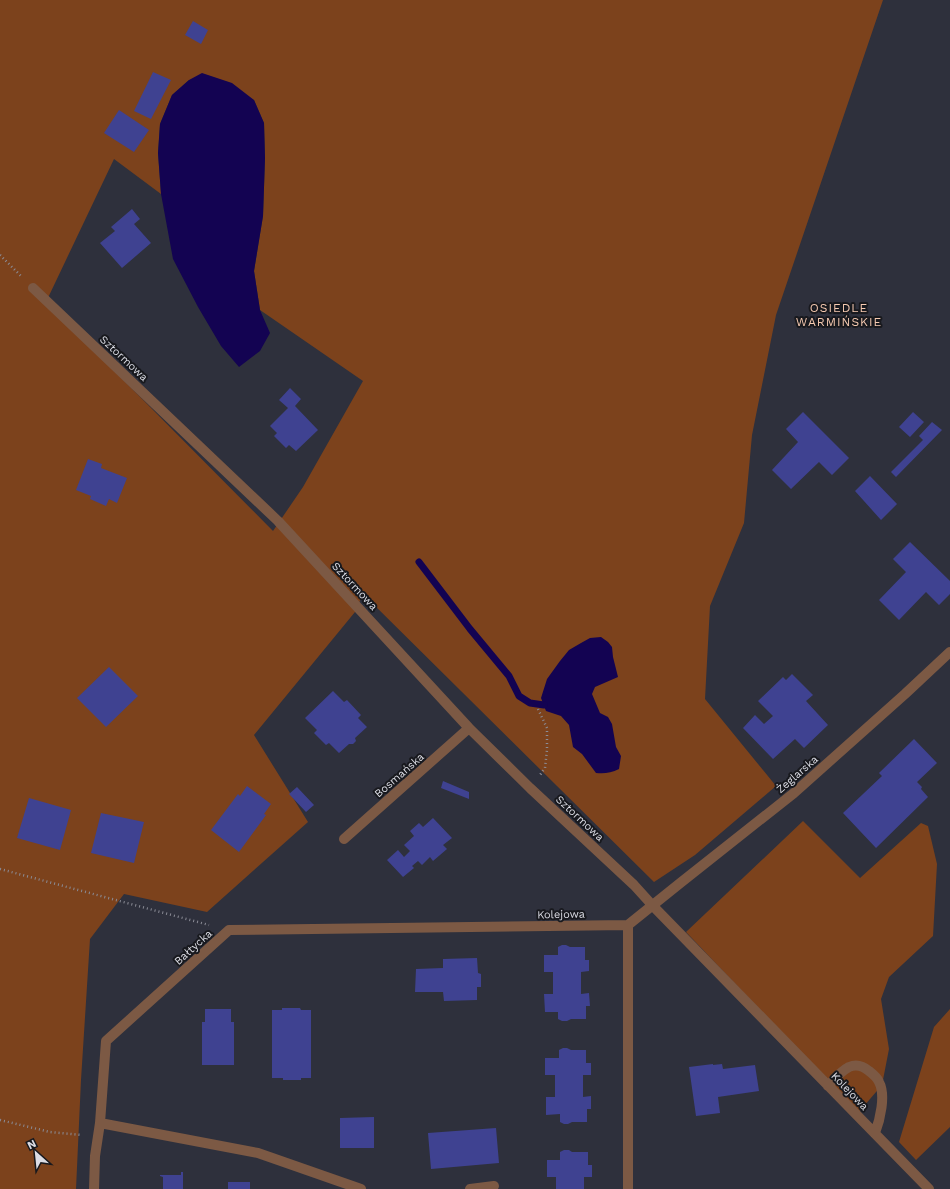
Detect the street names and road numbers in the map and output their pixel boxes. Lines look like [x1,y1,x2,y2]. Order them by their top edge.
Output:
street label: Sztormowa [97,333,150,384]
street label: Sztormowa [329,560,380,613]
street label: Bosmańska [372,750,427,800]
street label: Żeglarska [773,752,821,796]
street label: Sztormowa [553,793,606,844]
street label: Kolejowa [537,908,585,921]
street label: Bałtycka [172,927,215,968]
street label: Kolejowa [828,1070,871,1113]

